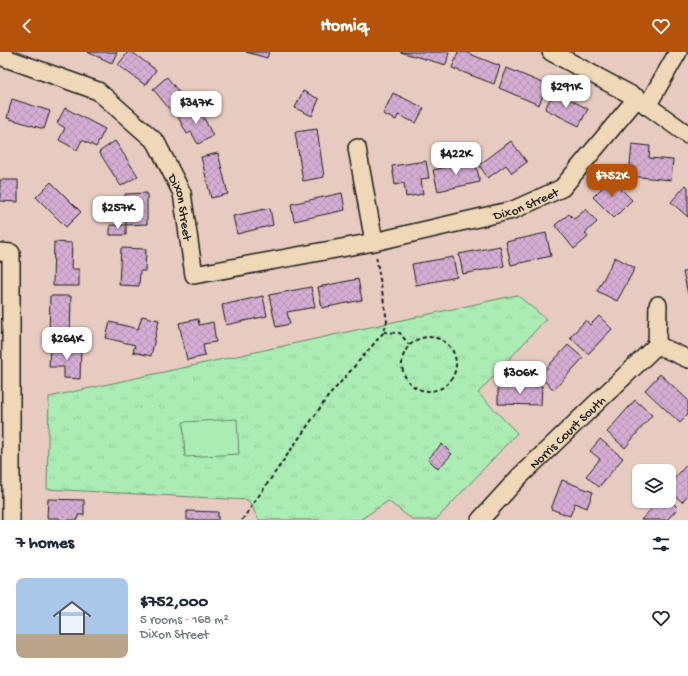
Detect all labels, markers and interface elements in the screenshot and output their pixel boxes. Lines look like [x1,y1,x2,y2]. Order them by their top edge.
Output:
icon: back [16,15,38,37]
icon: heart [650,15,672,37]
text: Homiq [320,16,368,37]
pin: $291K [538,75,594,109]
text: $291K [550,80,582,95]
pin: $347K [168,91,224,125]
text: $347K [180,96,212,111]
pin: $422K [428,142,484,176]
text: $422K [440,147,472,162]
pin: $752K [584,164,640,198]
text: $752K [596,169,628,184]
street label: Dixon Street [163,171,194,244]
street label: Dixon Street [491,185,563,225]
pin: $257K [90,196,146,230]
text: $257K [102,201,134,216]
pin: $264K [39,327,95,361]
text: $264K [51,332,83,347]
pin: $306K [492,361,548,395]
text: $306K [503,366,537,381]
street label: Norris Court South [527,393,609,473]
map controls [632,464,676,508]
button: layers [632,464,676,508]
icon: filters [650,533,672,555]
text: 7 homes [16,534,74,554]
text: $752,000 [140,593,208,613]
icon: home [48,594,96,642]
icon: heart [650,607,672,629]
text: 5 rooms · 168 m² [140,613,229,628]
text: Dixon Street [140,628,209,643]

